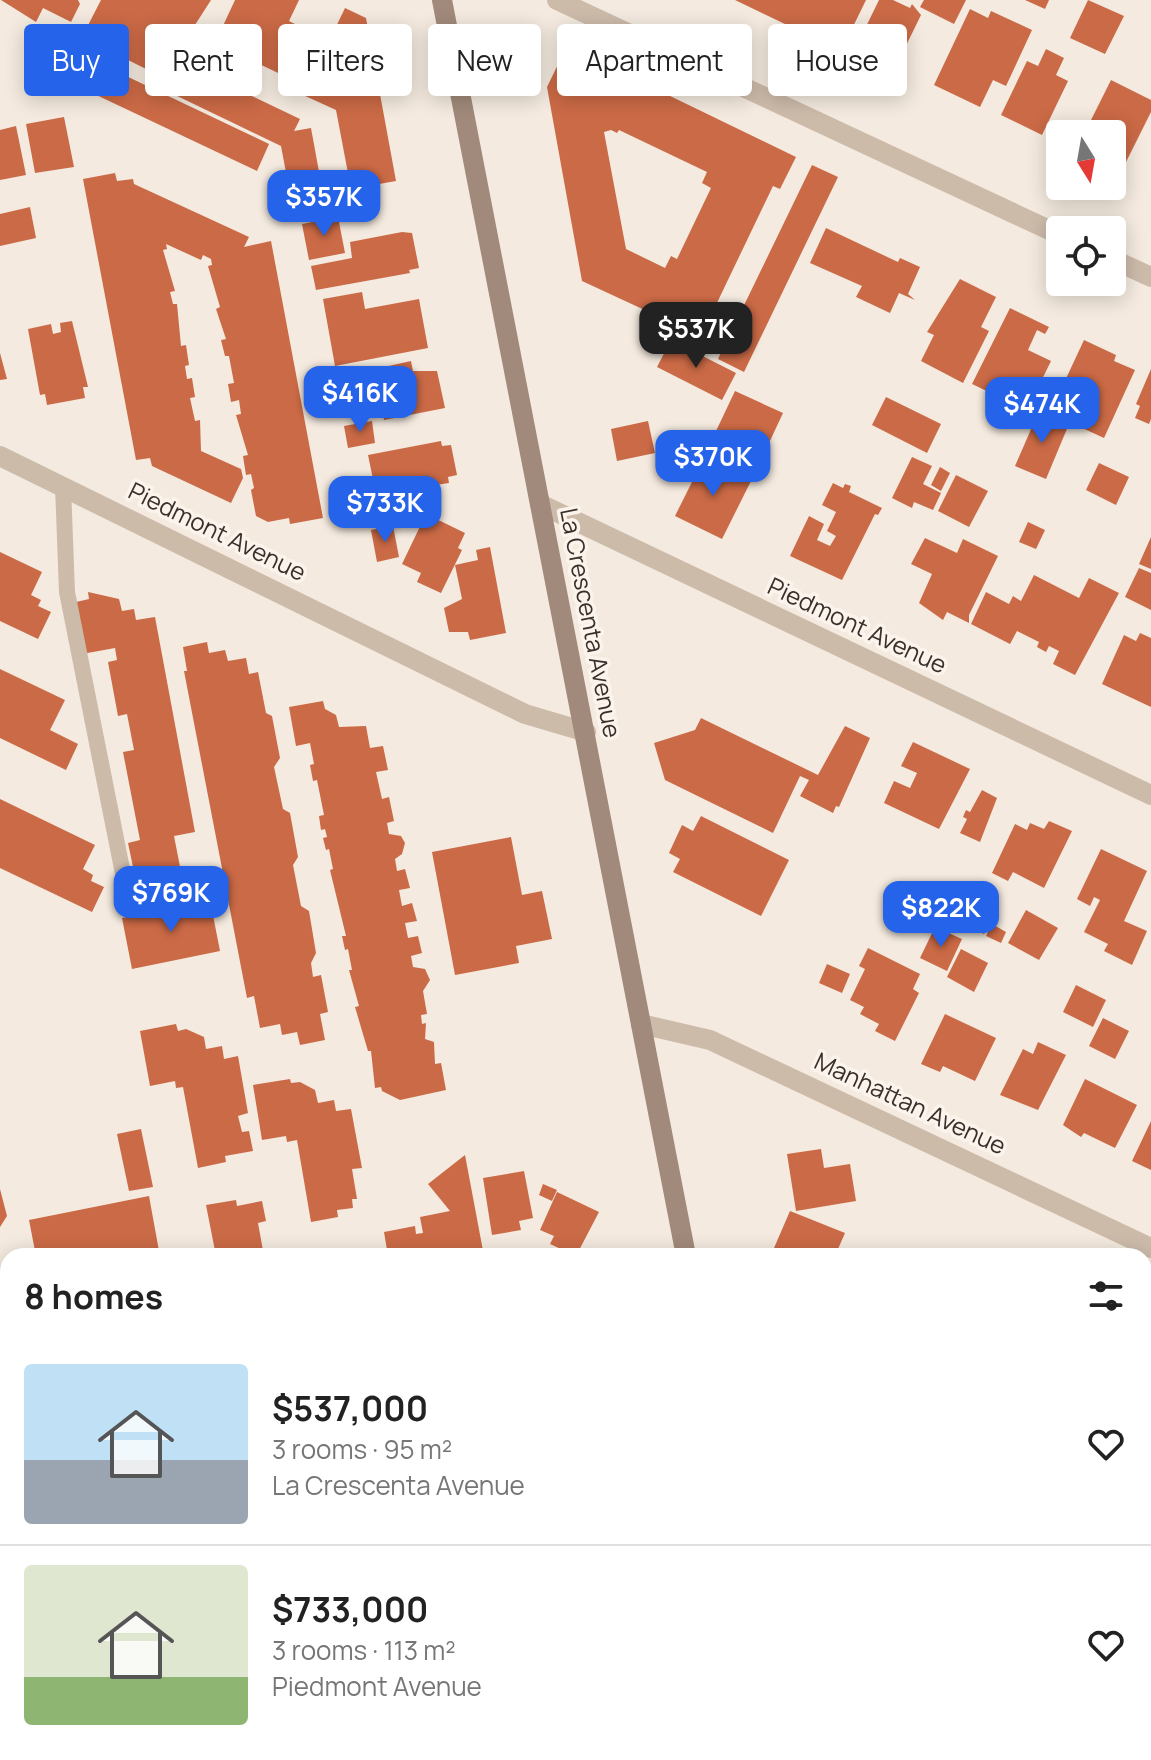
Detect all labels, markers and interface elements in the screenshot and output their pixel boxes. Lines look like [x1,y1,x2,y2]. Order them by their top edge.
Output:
chip: Buy [24,24,129,96]
chip: Rent [145,24,262,96]
chip: Filters [278,24,412,96]
chip: New [428,24,541,96]
chip: Apartment [557,24,752,96]
chip: House [768,24,907,96]
north arrow [1046,120,1126,200]
map controls [1046,120,1126,296]
pin: $357K [268,170,380,238]
text: $357K [285,178,363,214]
button: locate [1046,216,1126,296]
pin: $537K [640,302,752,370]
text: $537K [657,310,735,346]
pin: $416K [304,366,416,434]
text: $416K [322,374,398,410]
pin: $474K [986,377,1098,445]
text: $474K [1003,385,1081,421]
pin: $370K [657,430,769,498]
text: $370K [673,438,753,474]
street label: Piedmont Avenue [123,473,312,588]
pin: $733K [329,476,441,544]
text: $733K [346,484,424,520]
street label: La Crescenta Avenue [553,505,630,740]
street label: Piedmont Avenue [763,569,952,681]
pin: $769K [115,866,227,934]
text: $769K [132,874,210,910]
pin: $822K [885,881,997,949]
text: $822K [901,889,981,925]
street label: Manhattan Avenue [810,1044,1012,1161]
text: 8 homes [24,1273,163,1319]
icon: filters [1084,1274,1128,1318]
text: $537,000 [272,1385,428,1431]
icon: home [88,1396,184,1492]
icon: heart [1084,1422,1128,1466]
text: 3 rooms · 95 m² [272,1431,452,1467]
text: La Crescenta Avenue [272,1467,525,1503]
text: $733,000 [272,1586,428,1632]
icon: home [88,1597,184,1693]
icon: heart [1084,1623,1128,1667]
text: 3 rooms · 113 m² [272,1632,456,1668]
text: Piedmont Avenue [272,1668,482,1704]

